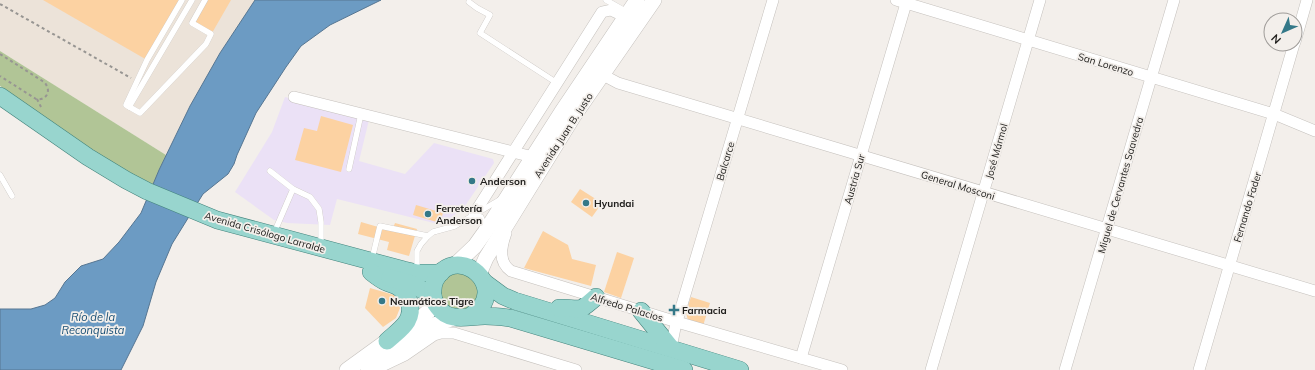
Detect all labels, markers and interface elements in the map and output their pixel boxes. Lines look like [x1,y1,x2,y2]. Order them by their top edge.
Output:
north arrow [1263,12,1303,52]
text: N [1268,31,1284,47]
street label: San Lorenzo [1076,50,1136,79]
street label: Avenida Juan B. Justo [531,90,596,180]
street label: Miguel de Cervantes Saavedra [1095,116,1146,255]
street label: José Mármol [982,122,1011,180]
street label: Balcarce [713,140,738,182]
street label: Austria Sur [841,152,868,206]
street label: General Mosconi [919,168,996,203]
street label: Fernando Fader [1231,170,1264,244]
place label: Anderson [480,175,526,188]
marker: Anderson [467,176,477,186]
place label: Hyundai [594,197,634,210]
marker: Hyundai [581,198,591,208]
place label: Ferretería Anderson [436,202,482,227]
street label: Avenida Crisólogo Larralde [203,209,327,256]
marker: Ferretería Anderson [423,209,433,219]
street label: Alfredo Palacios [589,290,665,325]
place label: Neumáticos Tigre [390,295,474,308]
marker: Neumáticos Tigre [377,296,387,306]
place label: Farmacia [682,304,727,317]
marker: Farmacia [669,305,679,315]
water label: Río de la Reconquista [62,310,125,337]

